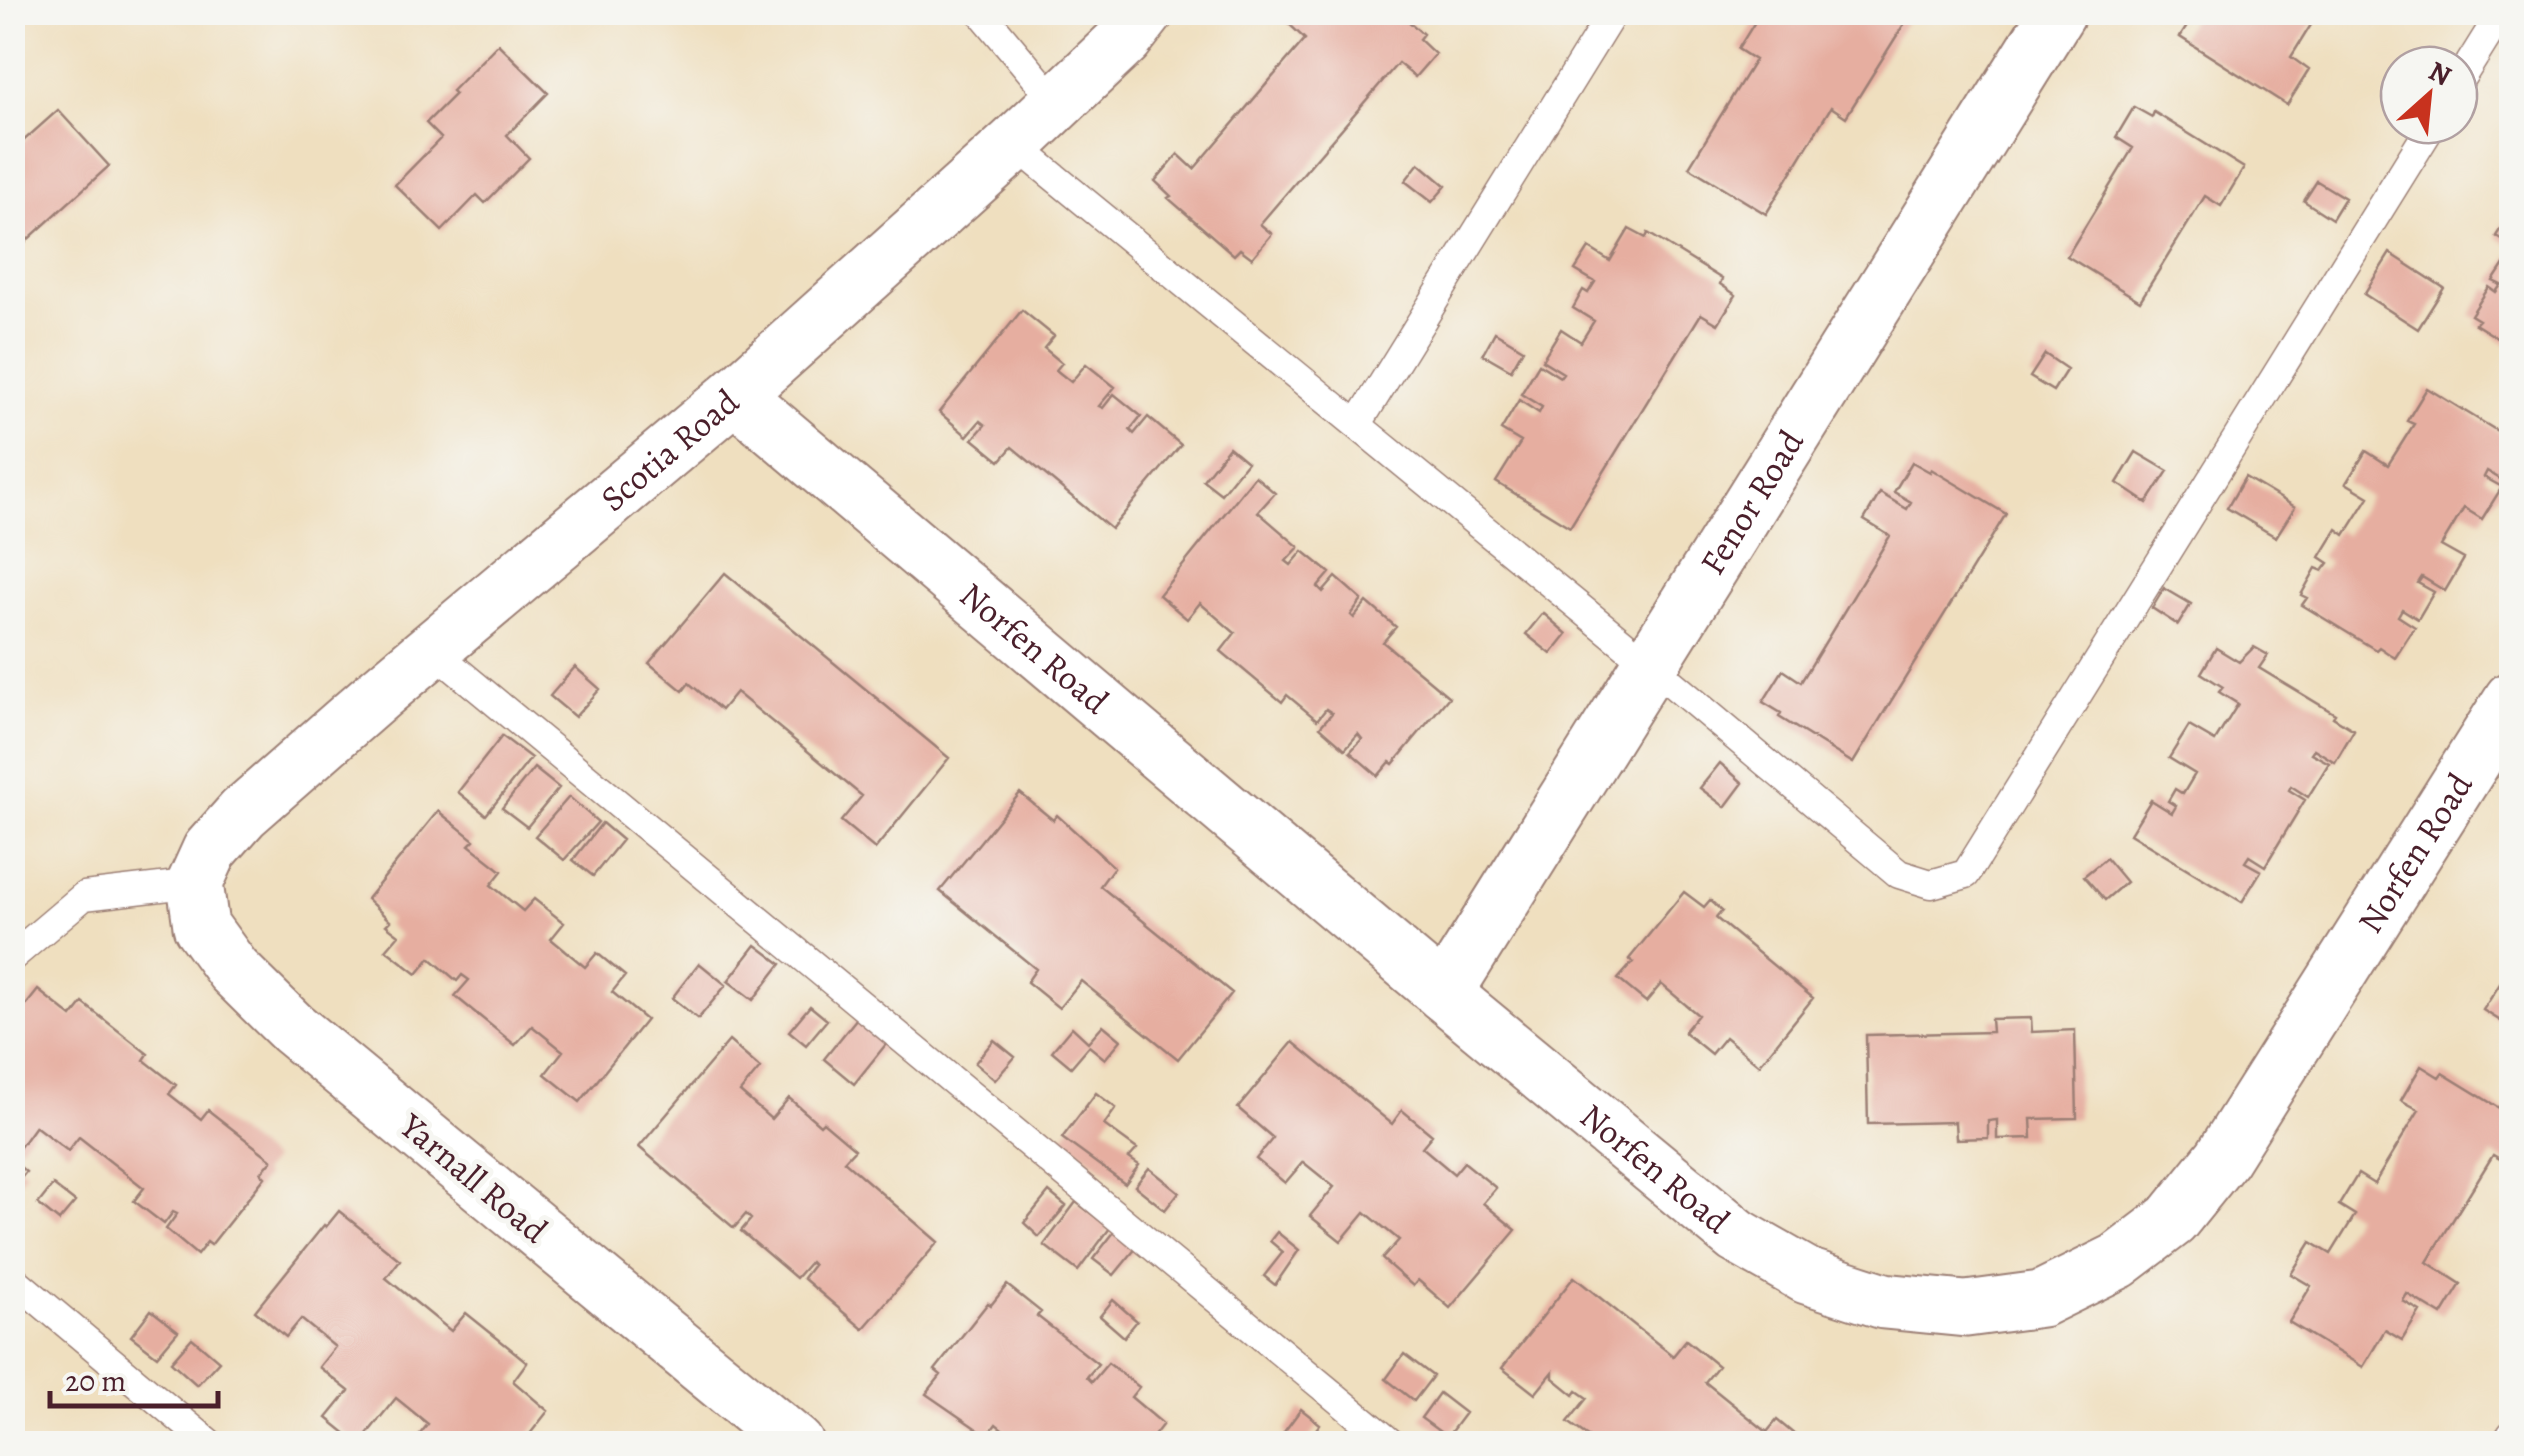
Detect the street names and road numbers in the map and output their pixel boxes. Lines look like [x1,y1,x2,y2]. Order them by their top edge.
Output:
street label: Scotia Road [590,378,749,522]
street label: Fenor Road [1688,421,1815,584]
street label: Norfen Road [950,571,1119,725]
street label: Norfen Road [2346,763,2483,942]
street label: Norfen Road [1570,1092,1740,1245]
street label: Yarnall Road [389,1101,558,1254]

